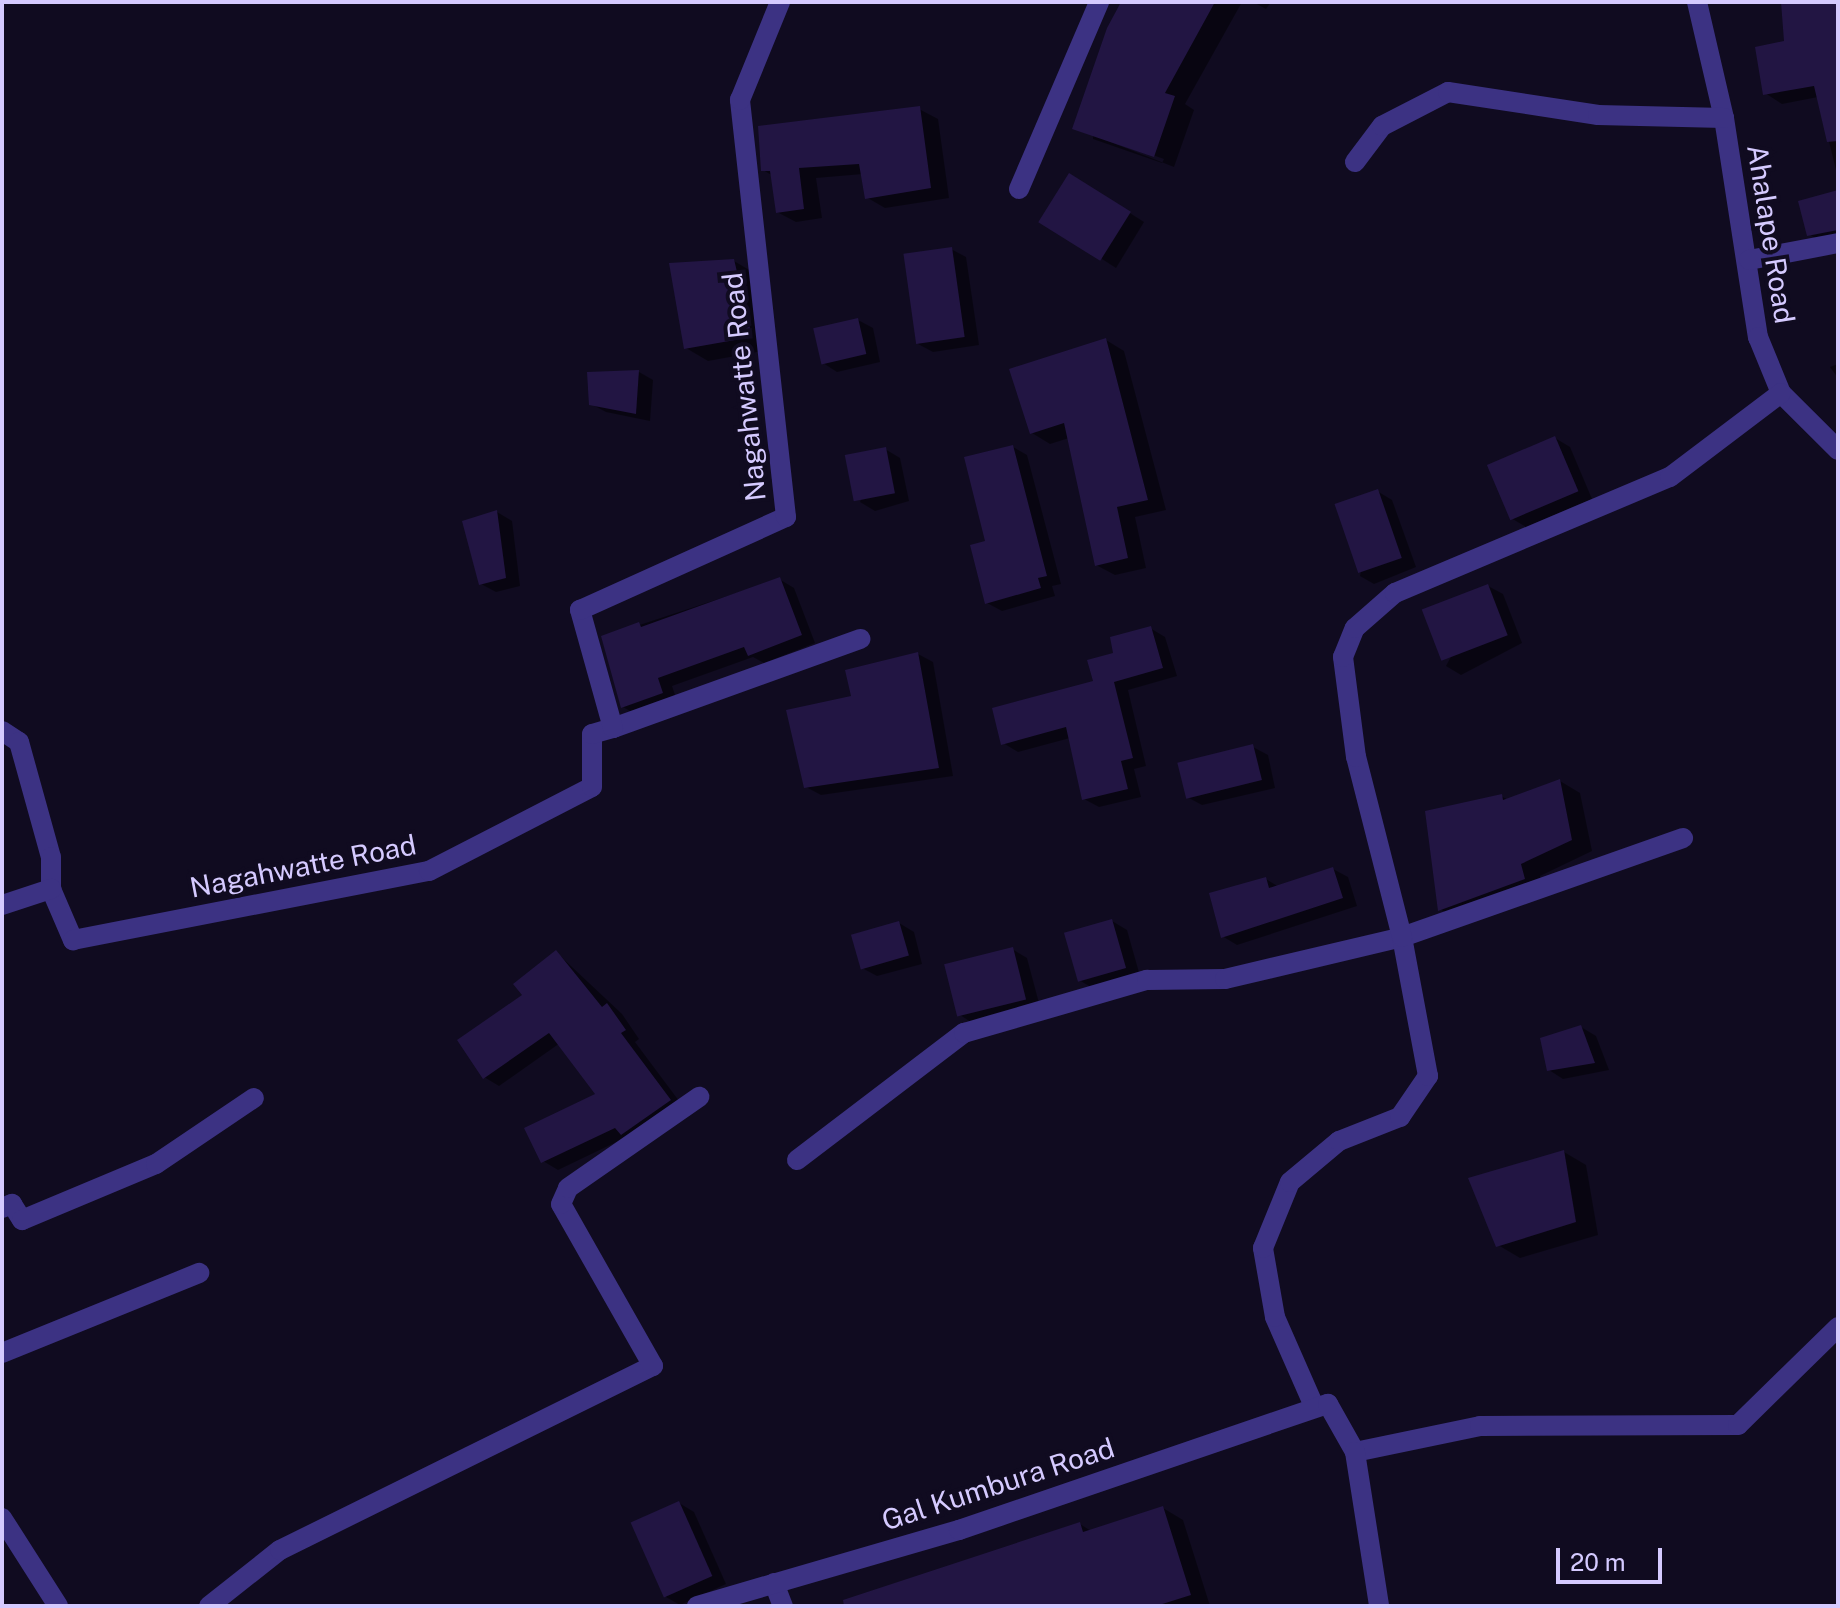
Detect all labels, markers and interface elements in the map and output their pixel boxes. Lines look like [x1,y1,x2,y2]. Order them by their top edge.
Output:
street label: Ahalape Road [1740,142,1802,326]
street label: Nagahwatte Road [715,271,773,503]
street label: Nagahwatte Road [187,828,419,904]
street label: Gal Kumbura Road [878,1431,1118,1537]
scale bar [1560,1532,1666,1582]
text: 20 m [1570,1548,1626,1576]

